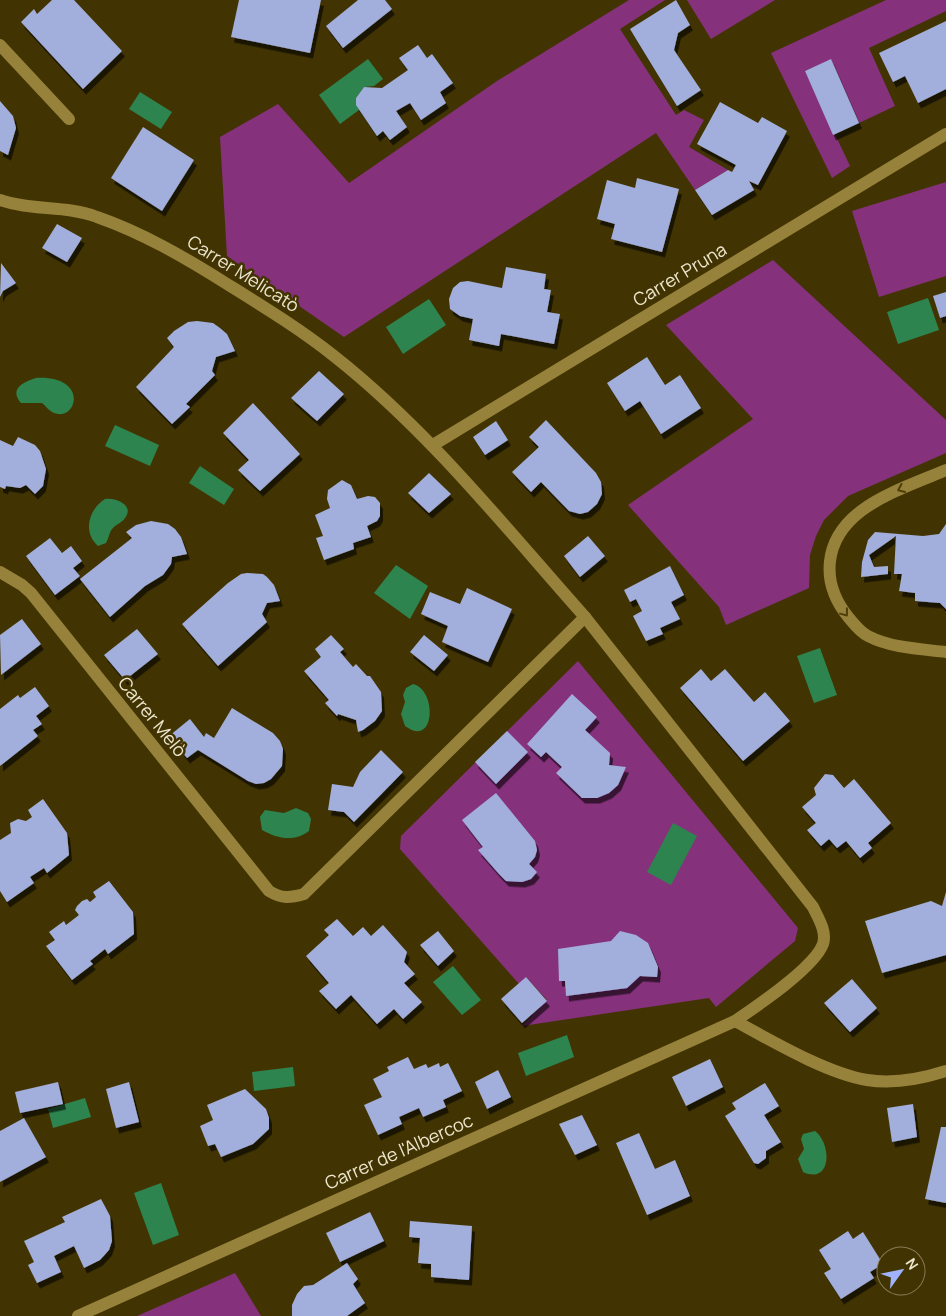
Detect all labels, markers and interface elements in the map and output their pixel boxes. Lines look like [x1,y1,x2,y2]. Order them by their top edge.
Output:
street label: Carrer Melicatò [183,229,304,317]
street label: Carrer Pruna [628,237,731,311]
one-way arrow [897,483,906,494]
one-way arrow [840,607,848,616]
street label: Carrer Melò [113,671,193,762]
street label: Carrer de l'Albercoc [321,1108,477,1195]
north arrow [876,1246,926,1296]
text: N [902,1254,923,1273]

